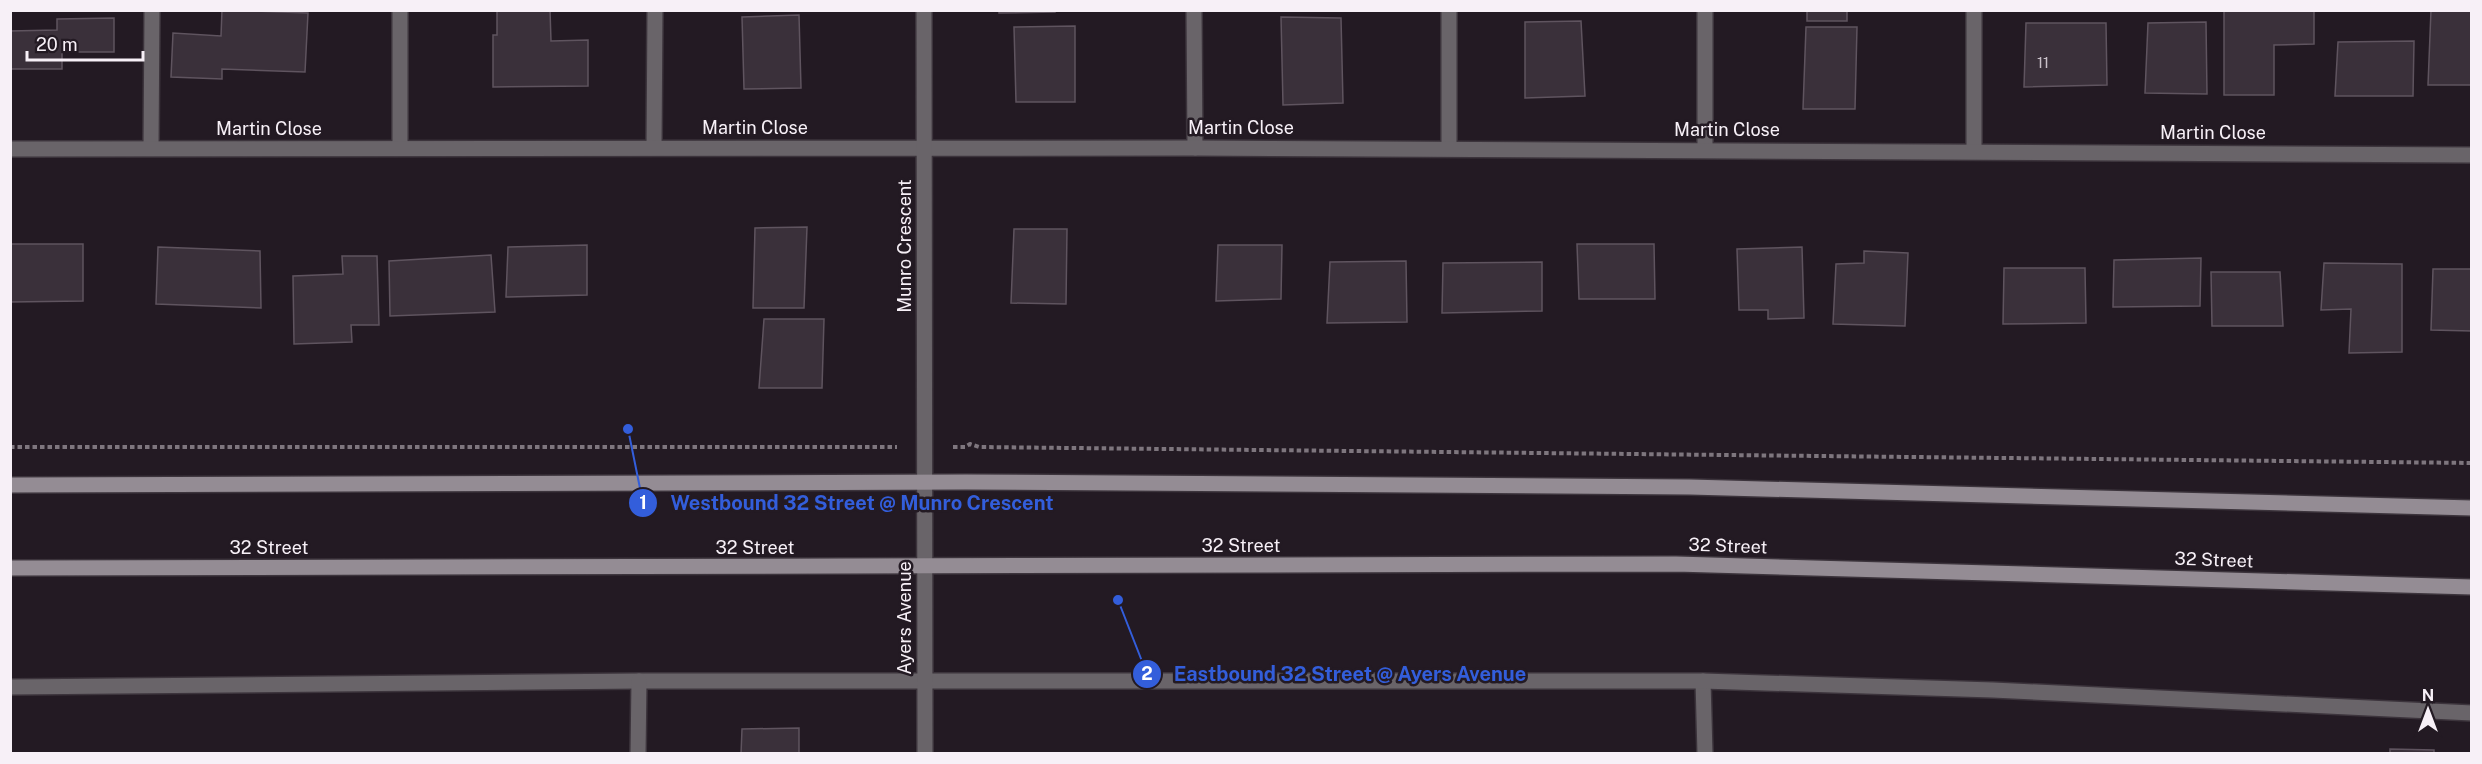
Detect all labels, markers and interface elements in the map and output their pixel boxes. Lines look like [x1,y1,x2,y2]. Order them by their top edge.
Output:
scale bar [27,24,142,62]
text: 20 m [36,34,78,55]
house number: 11 [2037,54,2049,71]
street label: Martin Close [702,117,808,138]
street label: Martin Close [1188,117,1294,138]
street label: Martin Close [216,118,322,139]
street label: Martin Close [1674,119,1780,140]
street label: Martin Close [2160,122,2266,143]
street label: Munro Crescent [894,179,915,313]
callout: Westbound 32 Street @ Munro Crescent [628,484,1066,522]
text: Westbound 32 Street @ Munro Crescent [671,491,1053,515]
text: 1 [639,492,647,513]
street label: 32 Street [1688,534,1768,557]
street label: 32 Street [1201,535,1281,556]
street label: 32 Street [229,537,309,558]
street label: 32 Street [715,537,795,558]
street label: 32 Street [2174,548,2254,571]
street label: Ayers Avenue [894,561,915,675]
callout: Eastbound 32 Street @ Ayers Avenue [1132,655,1539,693]
text: Eastbound 32 Street @ Ayers Avenue [1174,662,1526,686]
text: 2 [1141,663,1153,684]
north arrow [2398,680,2458,740]
text: N [2422,686,2434,705]

